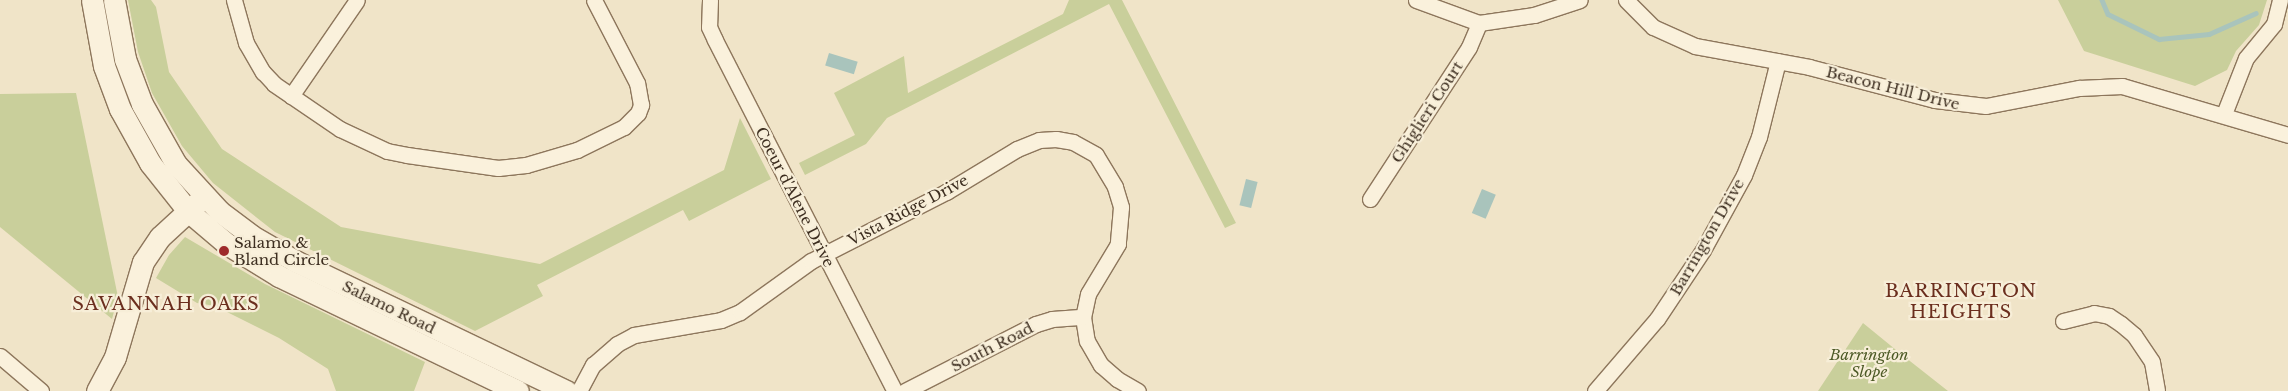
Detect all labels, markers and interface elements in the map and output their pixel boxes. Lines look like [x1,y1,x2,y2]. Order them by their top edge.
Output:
street label: Ghiglieri Court [1387,58,1467,166]
street label: Beacon Hill Drive [1824,63,1962,113]
street label: Coeur d'Alene Drive [752,124,838,270]
street label: Vista Ridge Drive [845,171,971,249]
street label: Barrington Drive [1666,176,1748,298]
place label: Salamo & Bland Circle [234,233,329,268]
marker: Salamo & Bland Circle [218,245,230,257]
street label: Salamo Road [340,277,438,337]
district label: BARRINGTON HEIGHTS [1884,281,2038,324]
district label: SAVANNAH OAKS [71,293,261,315]
street label: South Road [948,319,1036,375]
park label: Barrington Slope [1830,345,1908,380]

